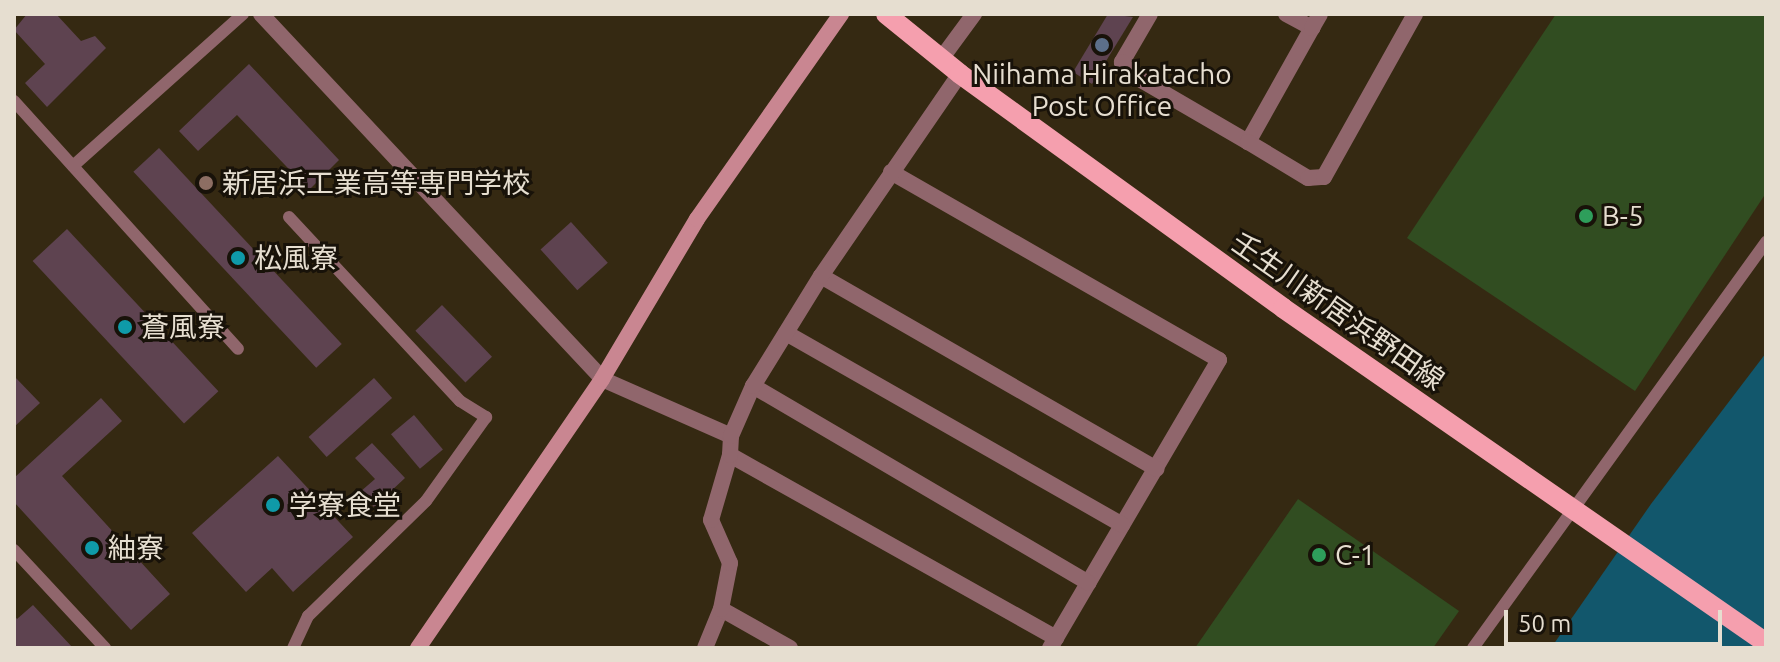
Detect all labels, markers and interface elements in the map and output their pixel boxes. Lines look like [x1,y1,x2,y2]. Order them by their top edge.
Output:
marker: Niihama Hirakatacho Post Office [1093,36,1111,54]
place label: Niihama Hirakatacho Post Office [972,57,1232,123]
place label: 新居浜工業高等専門学校 [222,166,530,200]
marker: 新居浜工業高等専門学校 [197,174,215,192]
place label: B-5 [1602,199,1644,233]
marker: B-5 [1577,207,1595,225]
street label: 壬生川新居浜野田線 [1225,225,1451,397]
place label: 松風寮 [254,241,338,275]
marker: 松風寮 [229,249,247,267]
place label: 蒼風寮 [141,310,225,344]
marker: 蒼風寮 [116,318,134,336]
place label: 学寮食堂 [289,488,401,522]
marker: 学寮食堂 [264,496,282,514]
place label: 紬寮 [108,531,164,565]
place label: C-1 [1335,538,1376,572]
marker: 紬寮 [83,539,101,557]
marker: C-1 [1310,546,1328,564]
scale bar [1508,594,1726,644]
text: 50 m [1518,610,1571,637]

